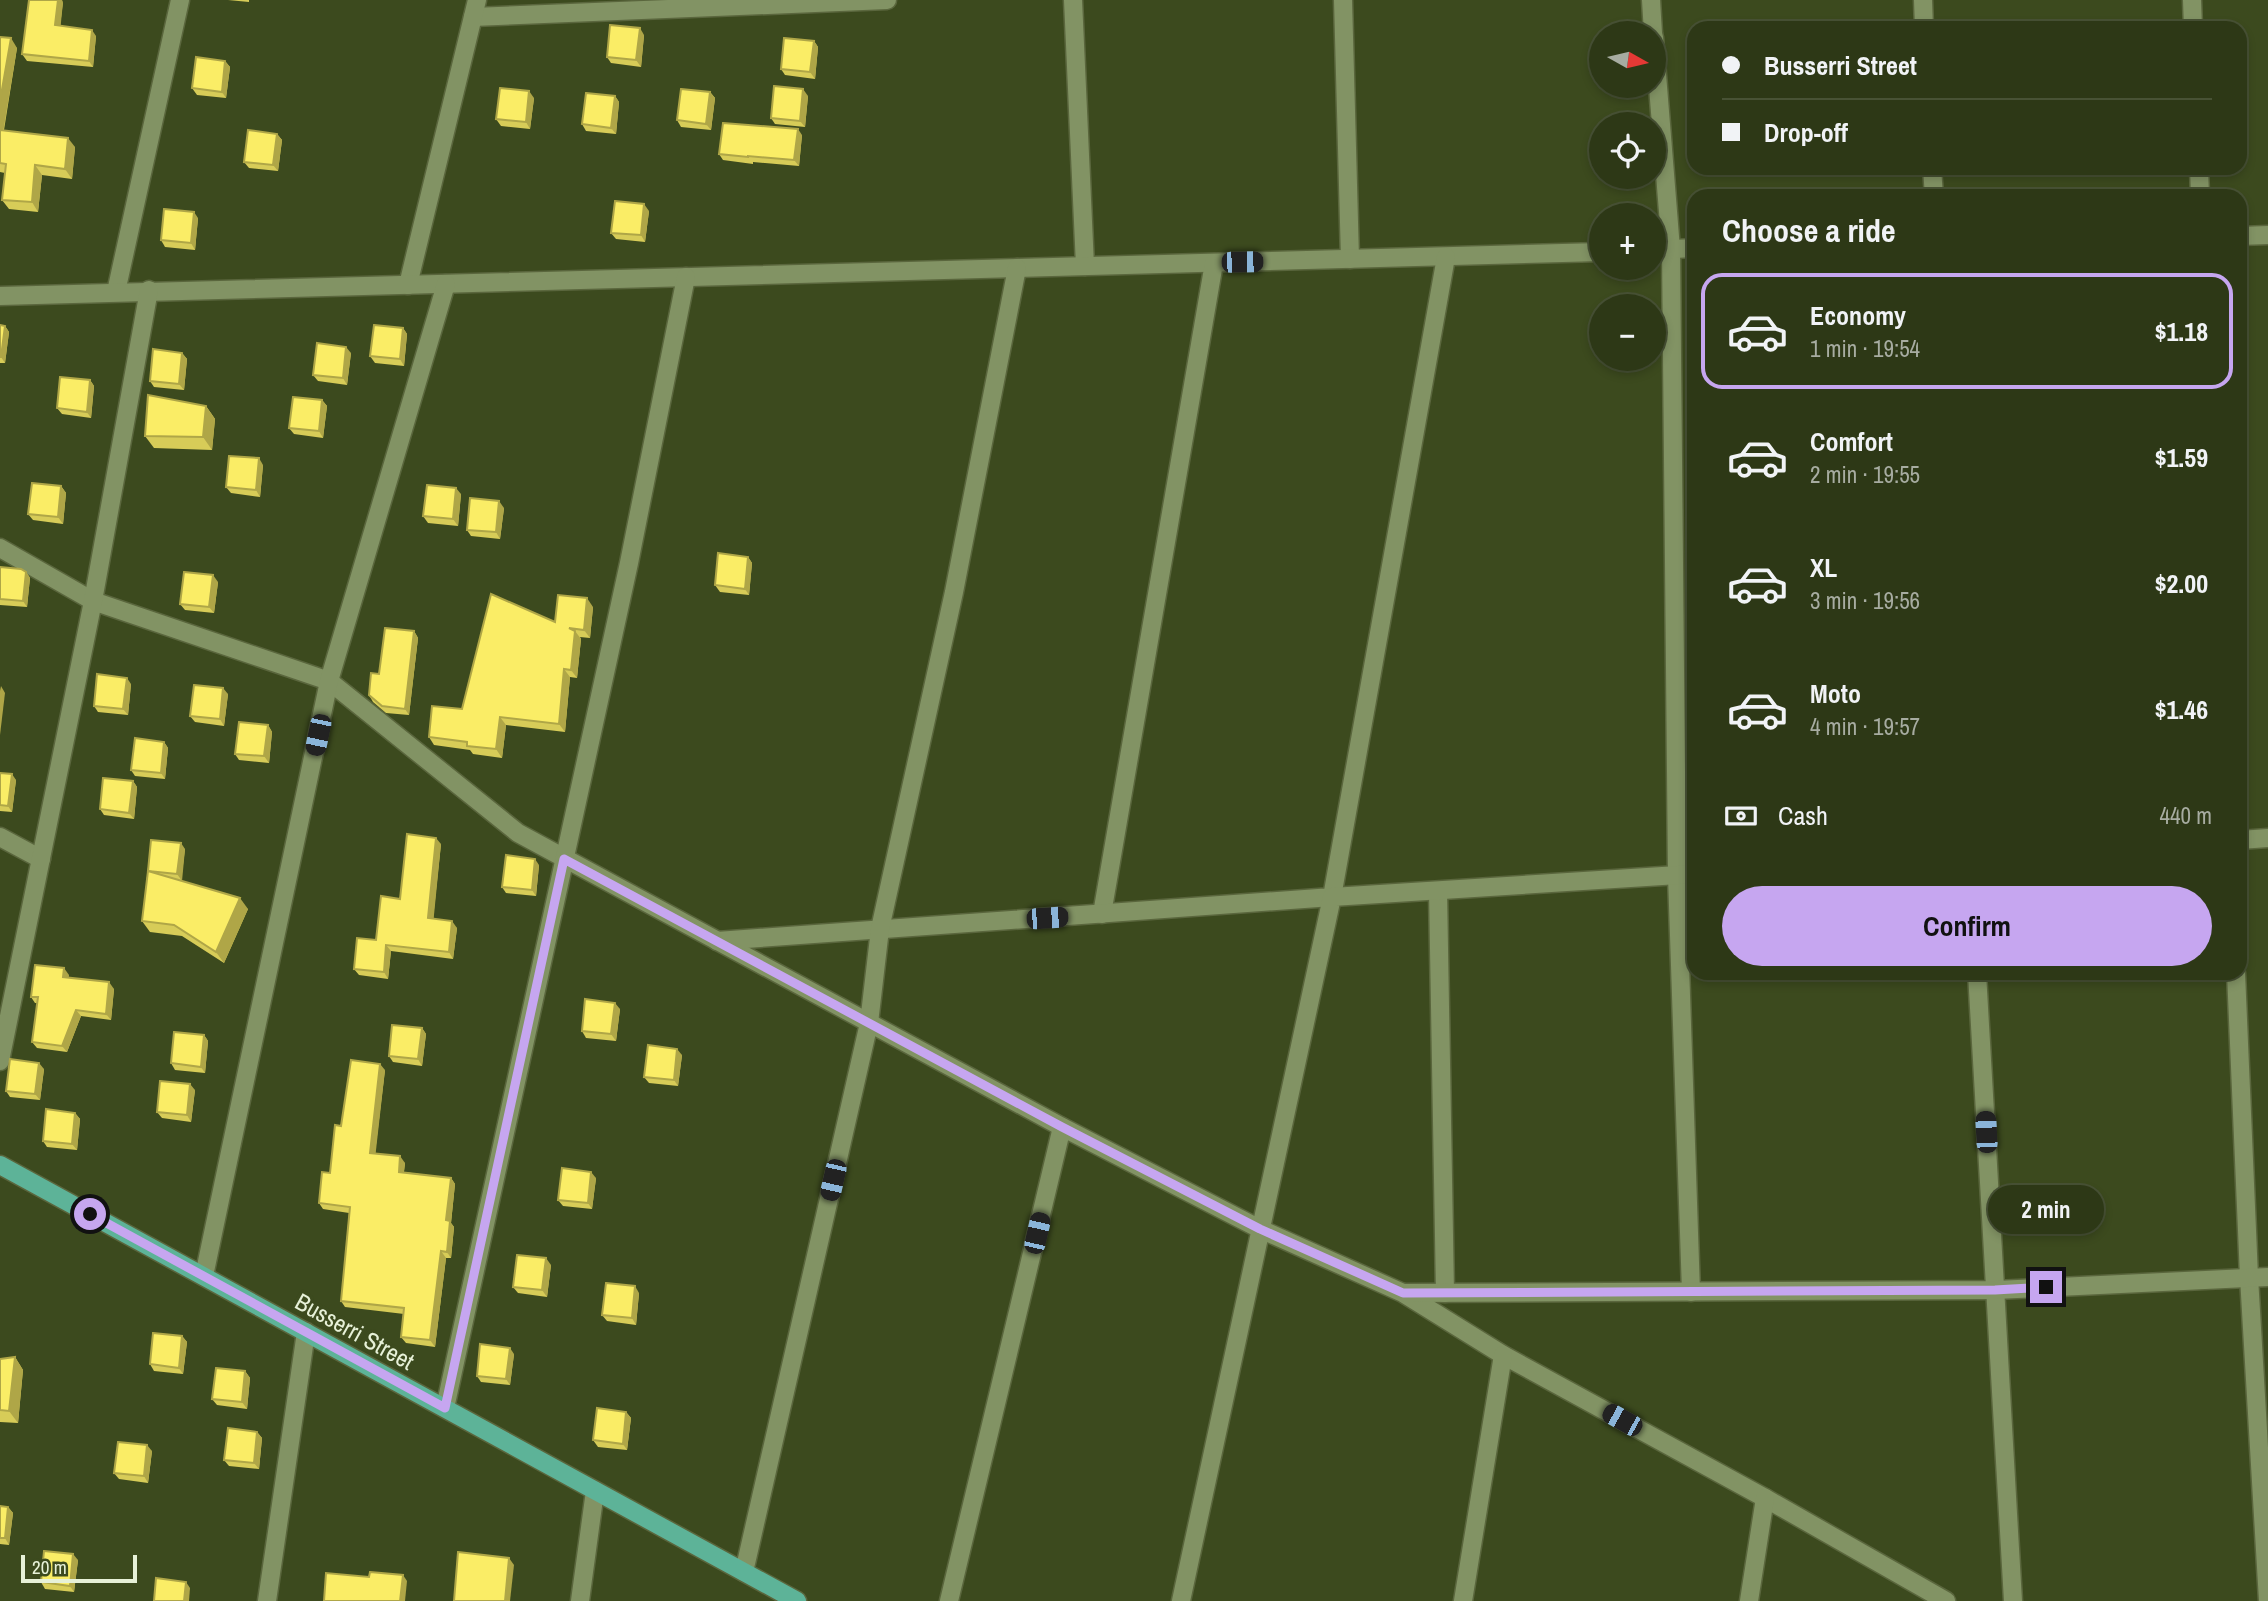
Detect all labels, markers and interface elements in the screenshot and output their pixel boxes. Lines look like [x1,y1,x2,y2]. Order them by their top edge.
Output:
north arrow [1589,21,1666,98]
map controls [1589,21,1666,371]
text: Busserri Street [1764,48,1917,83]
button: locate [1589,112,1666,189]
text: Drop-off [1764,115,1848,150]
button: + [1589,203,1666,280]
text: Choose a ride [1722,209,1896,252]
car [1221,251,1264,273]
button: − [1589,294,1666,371]
text: Economy [1810,298,1906,333]
icon: car [1726,300,1789,363]
text: $1.18 [2155,314,2208,349]
text: 1 min · 19:54 [1810,333,1920,364]
text: Comfort [1810,424,1893,459]
icon: car [1726,426,1789,489]
text: $1.59 [2155,440,2208,475]
text: 2 min · 19:55 [1810,459,1920,490]
text: XL [1810,550,1837,585]
icon: car [1726,552,1789,615]
text: $2.00 [2155,566,2208,601]
text: 3 min · 19:56 [1810,585,1920,616]
text: Moto [1810,676,1861,711]
icon: car [1726,678,1789,741]
text: $1.46 [2155,692,2208,727]
text: 4 min · 19:57 [1810,711,1920,742]
car [304,712,333,758]
icon: cash [1722,797,1760,835]
text: Cash [1778,798,1828,833]
text: 440 m [2160,800,2212,831]
button: Confirm [1722,886,2212,966]
car [1026,906,1069,930]
car [1975,1110,1998,1154]
car [819,1157,848,1203]
callout: 2 min [1988,1186,2104,1234]
text: 2 min [2021,1194,2071,1225]
route start [74,1198,106,1230]
car [1023,1210,1052,1256]
route end [2030,1271,2062,1303]
street label: Busserri Street [290,1285,421,1377]
car [1599,1401,1646,1439]
scale bar [21,1552,136,1584]
text: 20 m [32,1554,67,1580]

